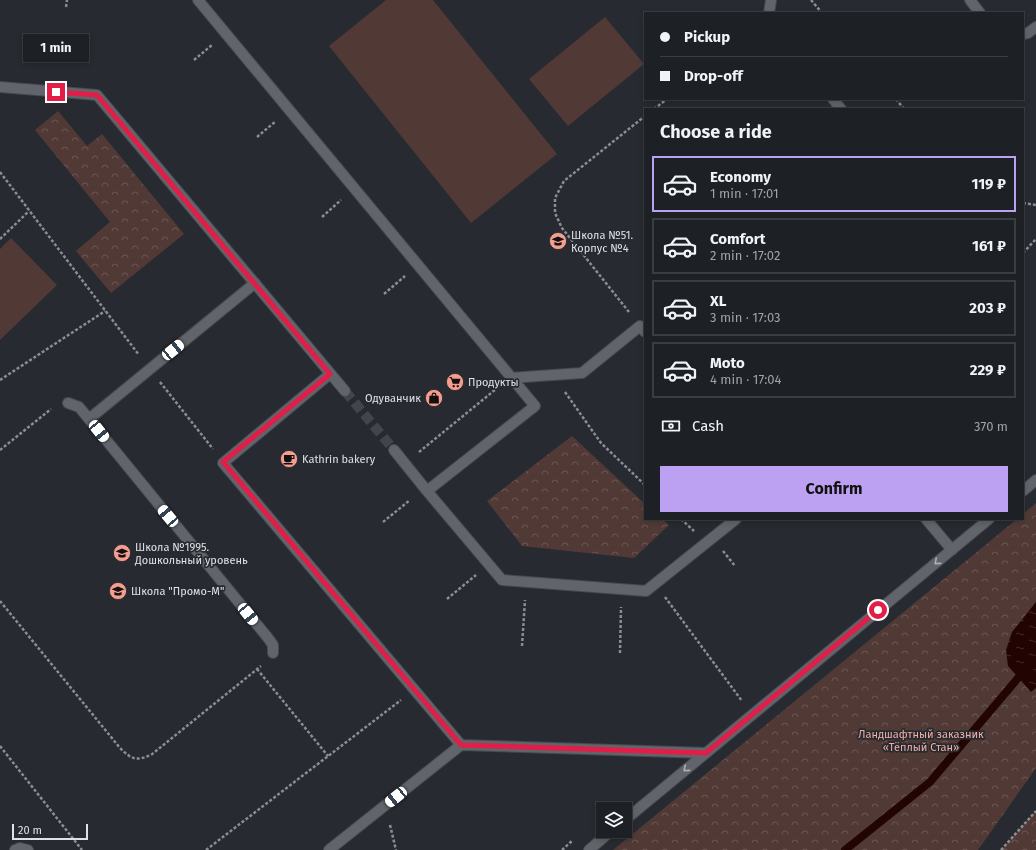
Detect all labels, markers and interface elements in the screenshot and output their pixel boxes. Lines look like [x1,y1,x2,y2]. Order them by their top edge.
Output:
text: Pickup [684,28,730,46]
callout: 1 min [23,34,89,62]
text: 1 min [40,40,72,55]
text: Drop-off [684,67,743,85]
route end [47,83,65,101]
text: Choose a ride [660,121,772,143]
icon: car [662,166,698,202]
text: Economy [710,168,771,186]
text: 119 ₽ [971,175,1006,193]
text: 1 min · 17:01 [710,186,779,201]
icon: car [662,228,698,264]
place label: Школа №51. Корпус №4 [571,229,633,255]
text: Comfort [710,230,766,248]
school or university icon: Школа №51. Корпус №4 [548,231,568,251]
text: 161 ₽ [972,237,1006,255]
text: 2 min · 17:02 [710,248,780,263]
icon: car [662,290,698,326]
text: XL [710,292,726,310]
text: 203 ₽ [969,299,1006,317]
text: 3 min · 17:03 [710,310,781,325]
car [160,338,186,362]
icon: car [662,352,698,388]
text: Moto [710,354,745,372]
text: 229 ₽ [970,361,1006,379]
supermarket icon: Продукты [445,372,465,392]
text: 4 min · 17:04 [710,372,782,387]
place label: Продукты [468,376,519,389]
shop icon: Одуванчик [424,388,444,408]
place label: Одуванчик [365,392,421,405]
icon: cash [660,415,682,437]
text: Cash [692,417,724,435]
car [87,418,111,444]
text: 370 m [974,419,1008,434]
cafe icon: Kathrin bakery [279,449,299,469]
place label: Kathrin bakery [302,453,376,466]
button: Confirm [660,466,1008,512]
car [156,503,180,529]
place label: Школа №1995. Дошкольный уровень [134,541,248,567]
school or university icon: Школа №1995. Дошкольный уровень [112,543,132,563]
one-way arrow [934,557,942,564]
school or university icon: Школа "Промо-М" [108,581,128,601]
place label: Школа "Промо-М" [131,585,224,598]
car [236,601,260,627]
route start [869,601,887,619]
park label: Ландшафтный заказник «Тёплый Стан» [858,728,984,754]
one-way arrow [683,765,690,772]
car [383,785,409,809]
map controls [596,802,632,838]
button: layers [596,802,632,838]
scale bar [12,822,88,841]
text: 20 m [18,824,42,837]

